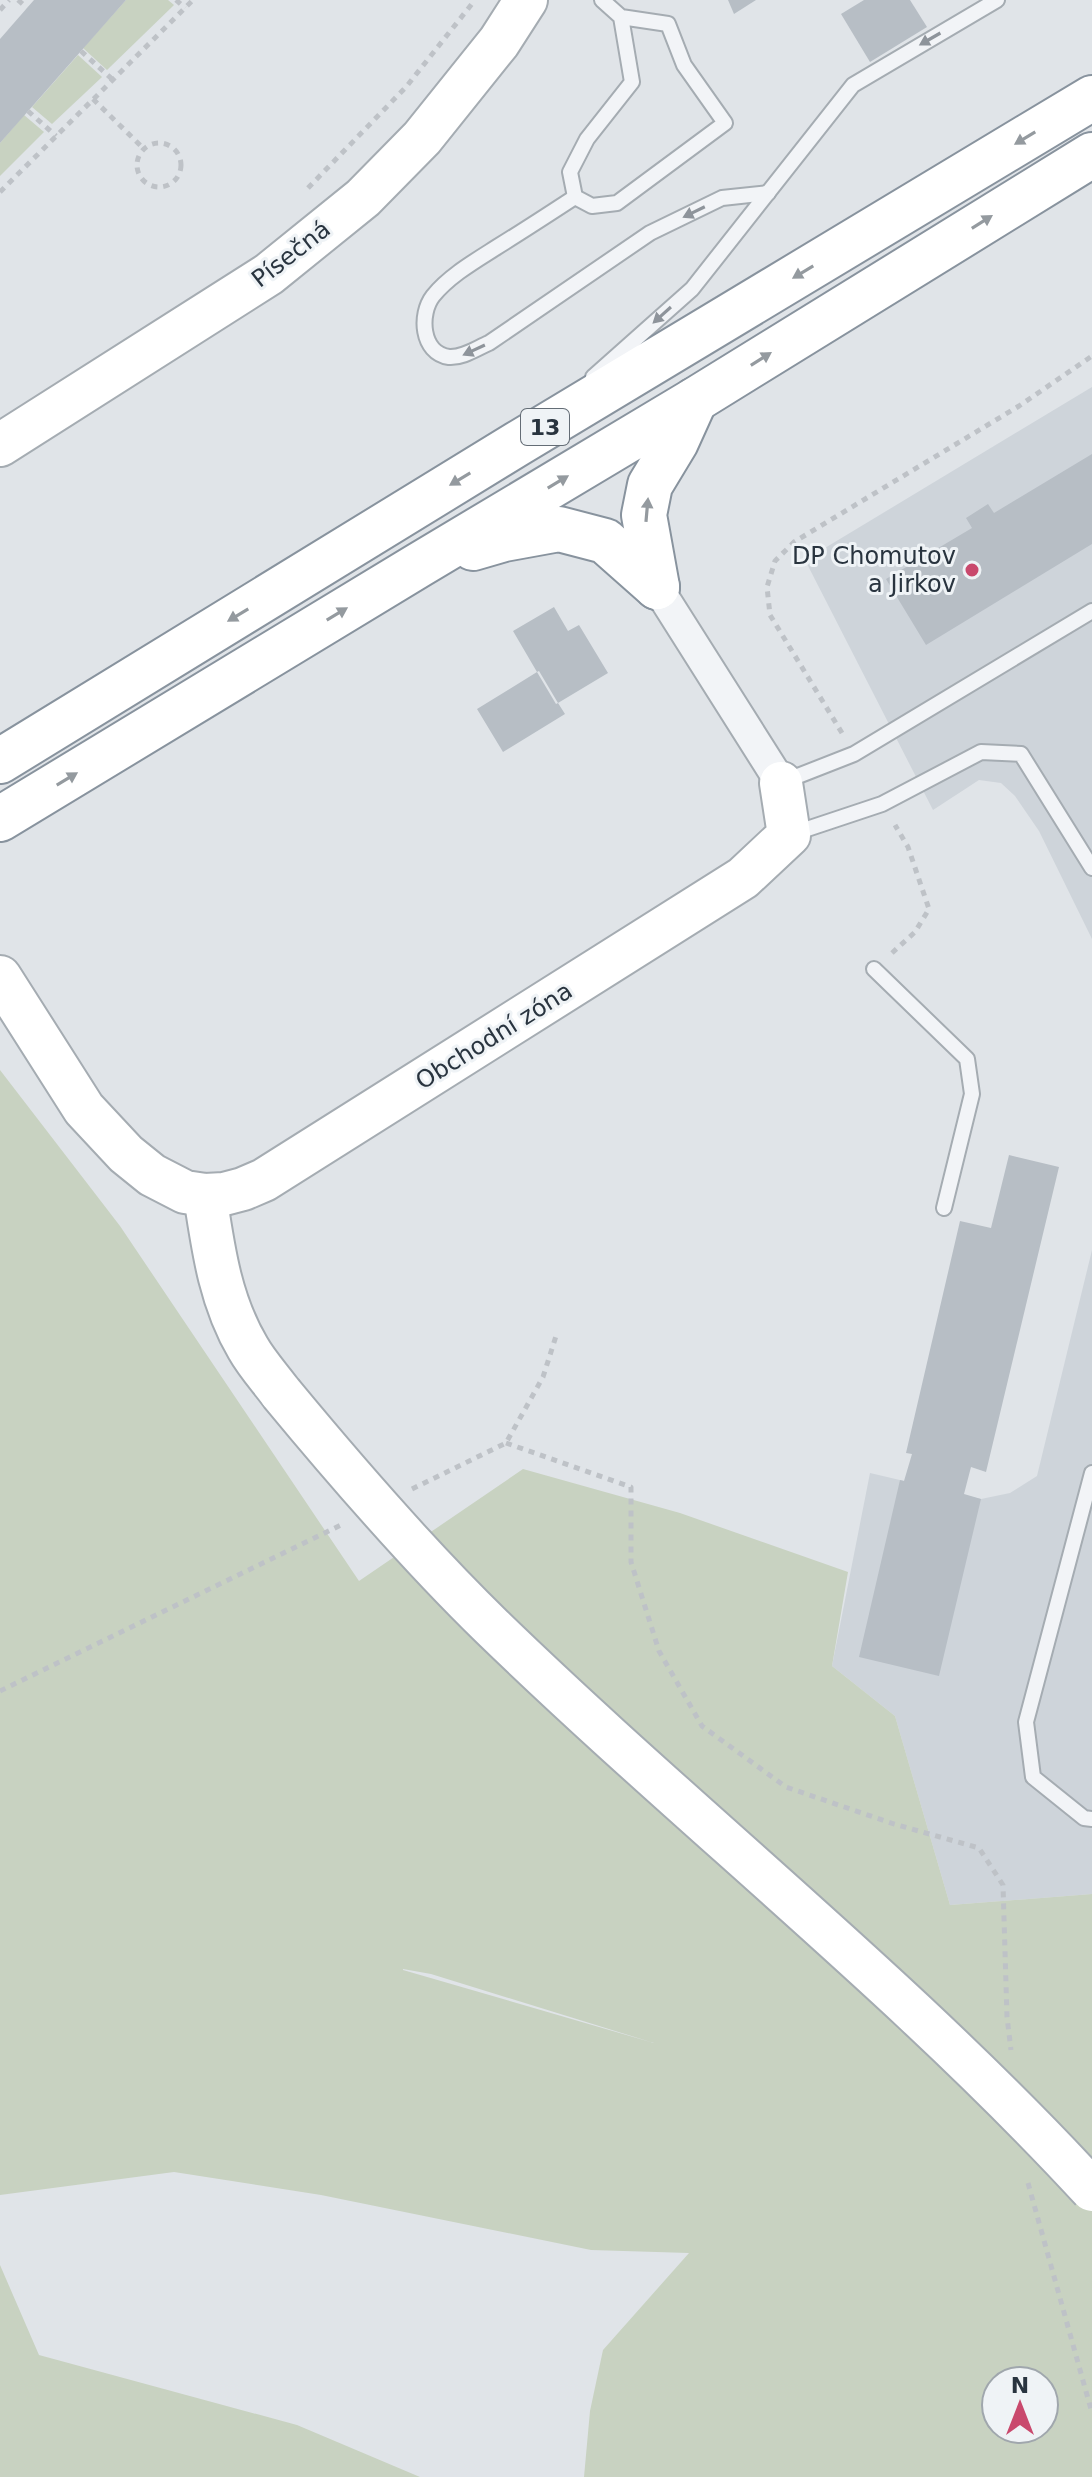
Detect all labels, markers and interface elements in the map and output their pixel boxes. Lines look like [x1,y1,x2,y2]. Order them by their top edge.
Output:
one-way arrow [919,32,941,46]
one-way arrow [1014,131,1036,145]
one-way arrow [682,205,706,219]
street label: Písečná [246,215,336,293]
one-way arrow [971,215,993,229]
one-way arrow [792,265,814,279]
one-way arrow [653,305,672,323]
one-way arrow [462,343,486,356]
one-way arrow [750,353,772,367]
road number: 13 [521,409,569,445]
one-way arrow [449,472,471,486]
one-way arrow [547,475,569,489]
one-way arrow [640,497,653,522]
place label: DP Chomutov a Jirkov [792,542,956,598]
marker: DP Chomutov a Jirkov [963,561,981,579]
one-way arrow [227,607,249,621]
one-way arrow [326,608,348,622]
one-way arrow [56,772,78,786]
street label: Obchodní zóna [411,977,577,1095]
north arrow [980,2365,1060,2445]
text: N [1011,2373,1029,2398]

